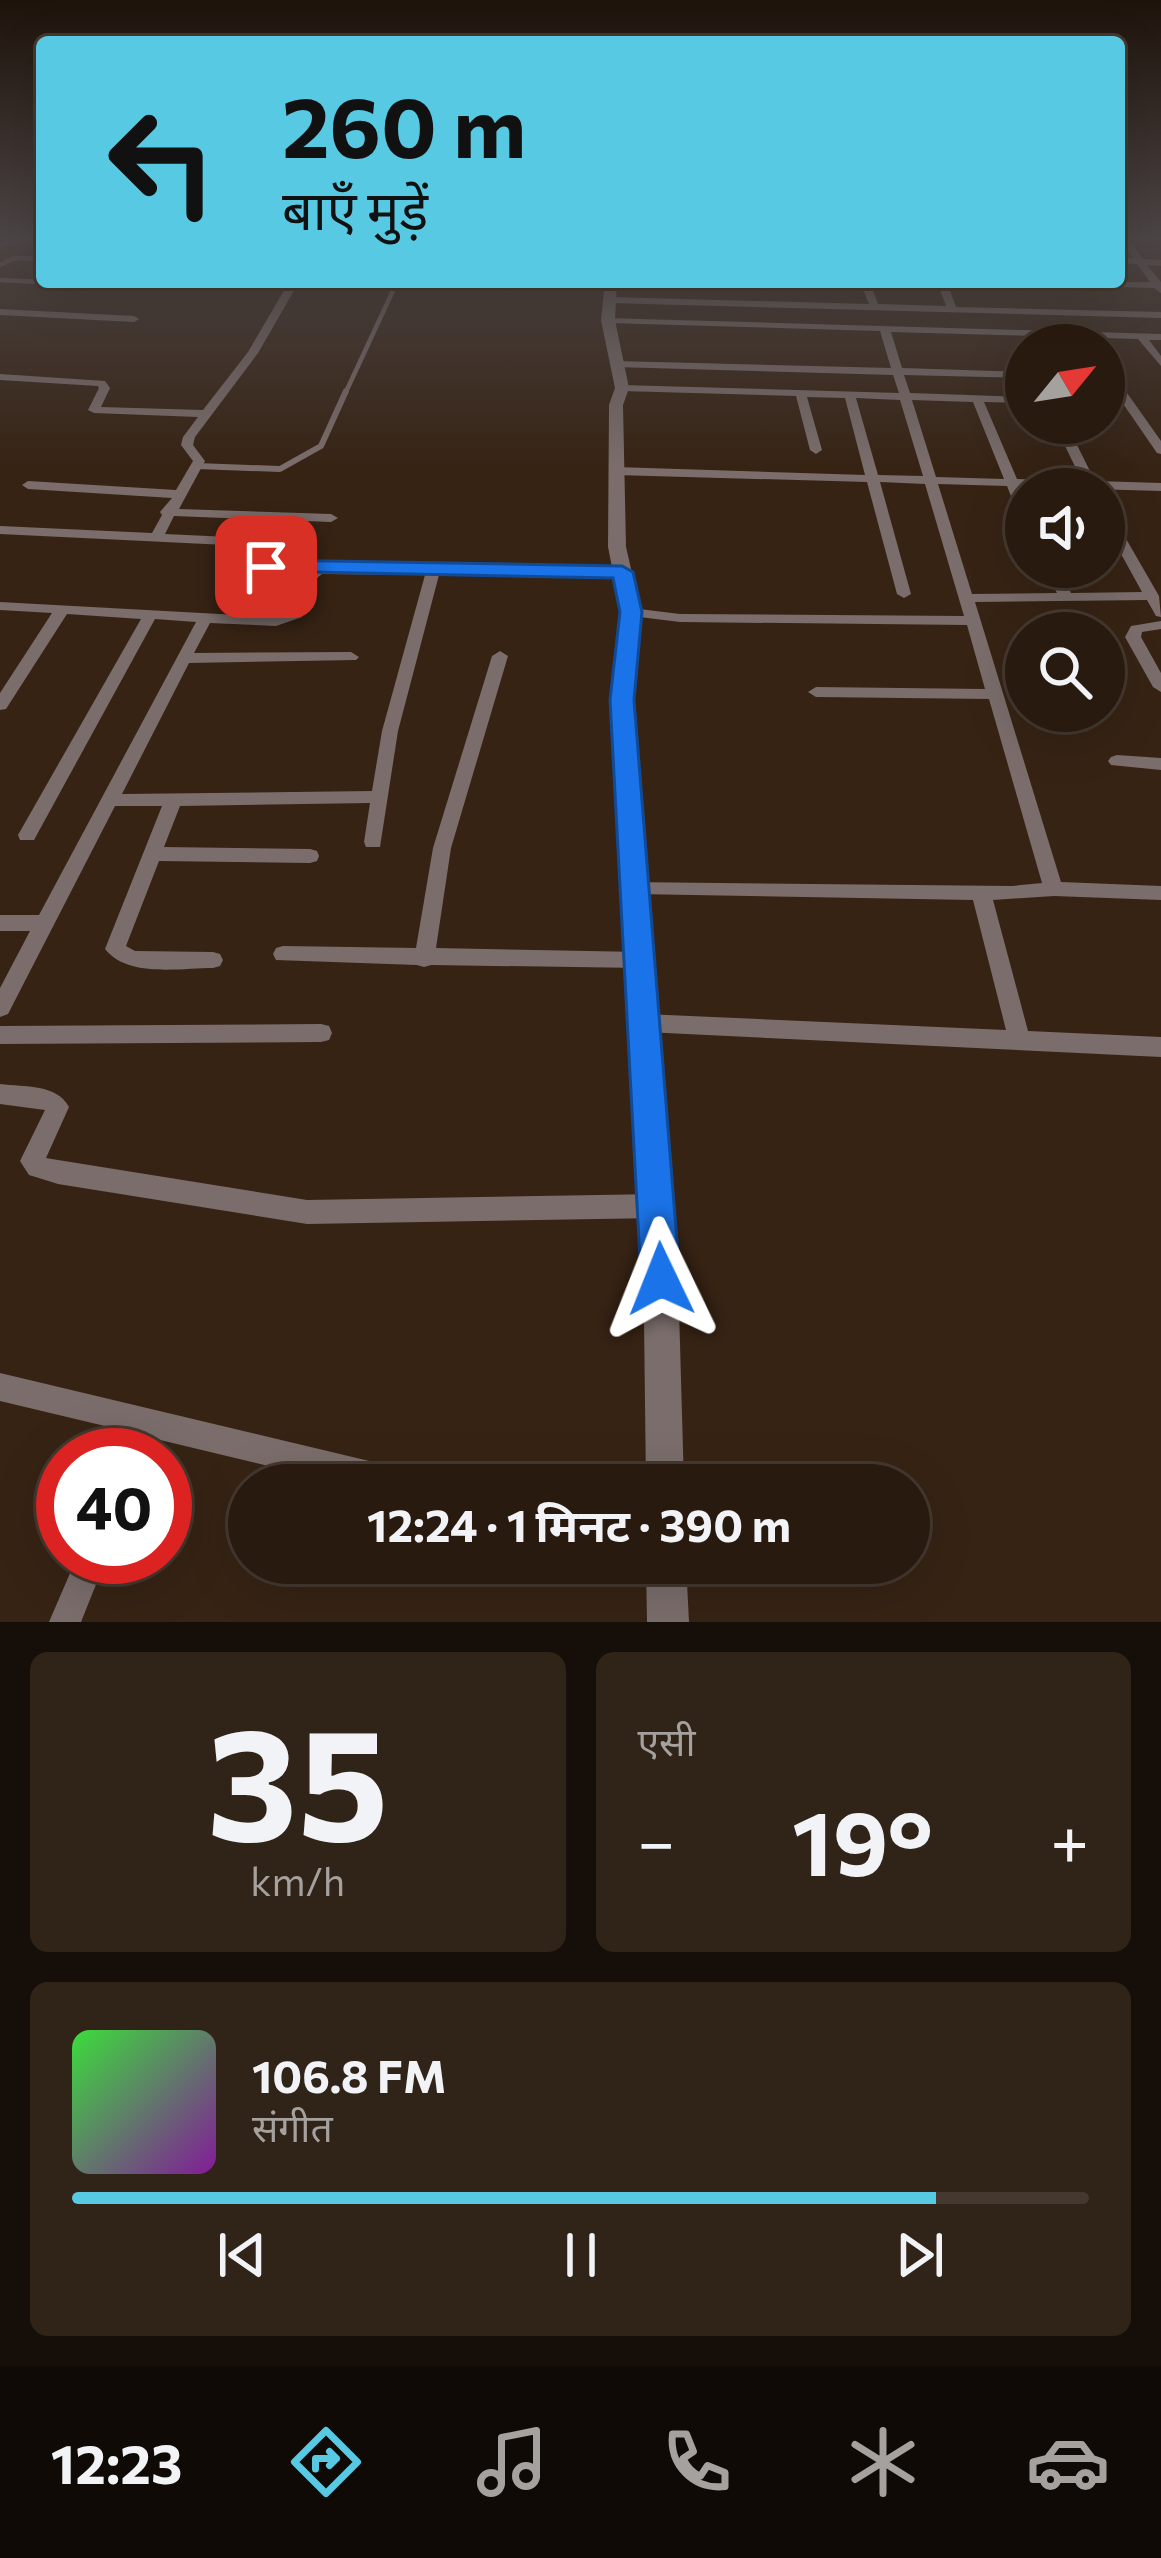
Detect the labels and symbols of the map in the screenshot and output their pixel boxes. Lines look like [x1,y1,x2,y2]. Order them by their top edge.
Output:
north arrow [1005,324,1125,444]
pin [215,516,317,618]
position arrow [598,1216,724,1342]
speed limit sign: 40 [36,1428,192,1584]

